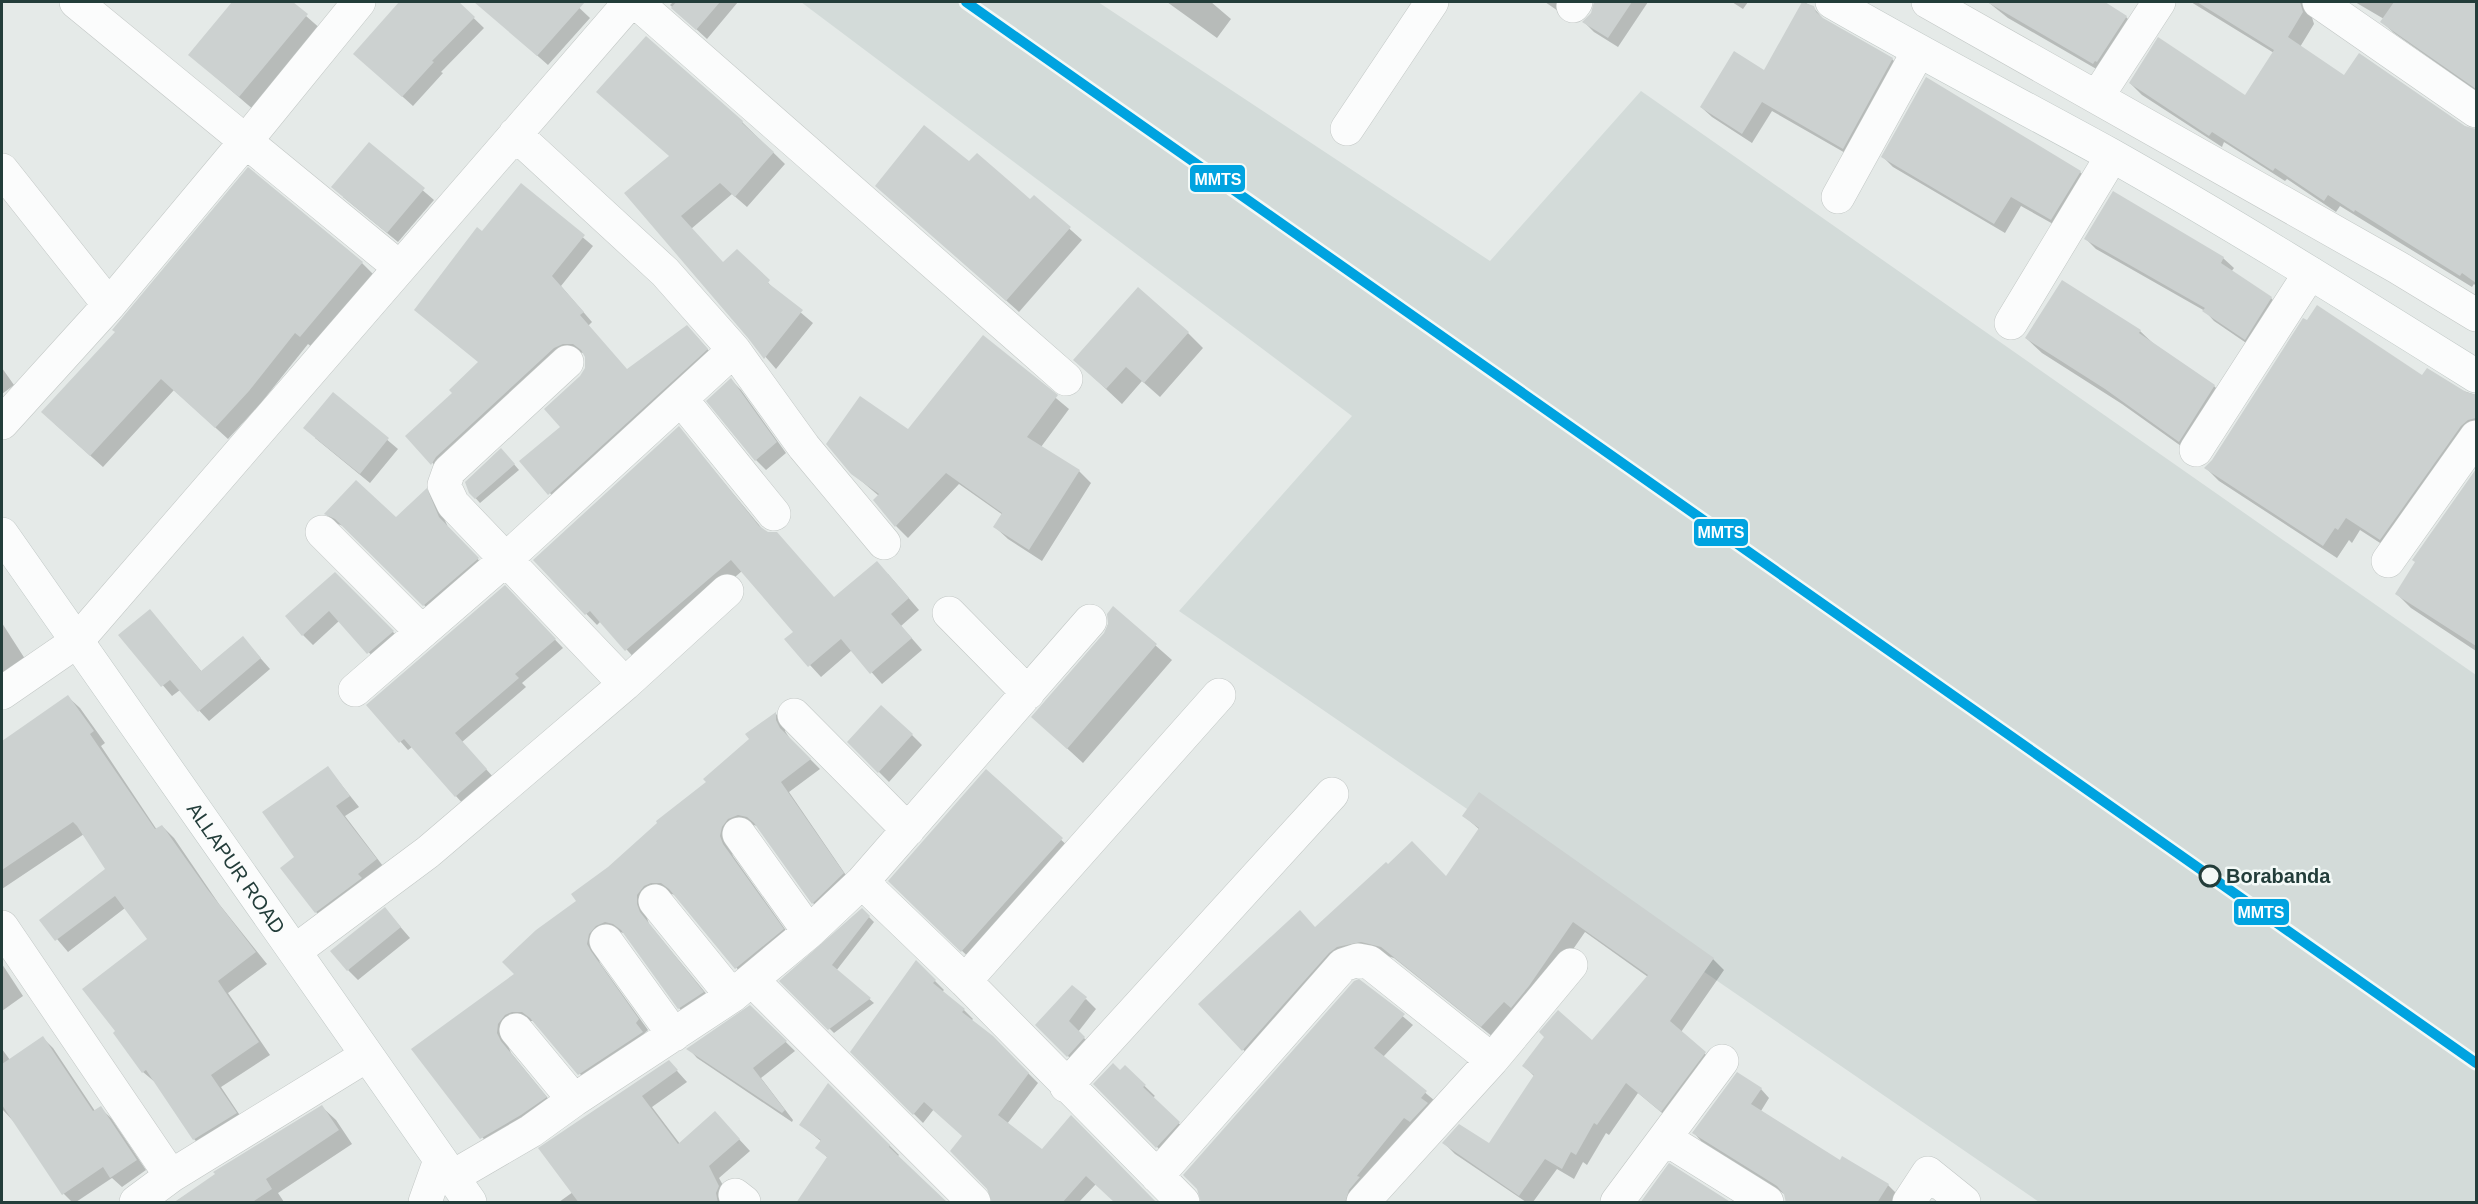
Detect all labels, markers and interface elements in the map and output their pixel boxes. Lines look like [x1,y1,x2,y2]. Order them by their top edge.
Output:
line badge: MMTS [1189,164,1246,193]
text: MMTS [1194,171,1242,188]
line badge: MMTS [1693,518,1749,547]
text: MMTS [1697,524,1745,541]
street label: ALLAPUR ROAD [183,799,289,938]
marker: Borabanda [2199,865,2221,887]
place label: Borabanda [2226,865,2331,887]
line badge: MMTS [2233,898,2290,926]
text: MMTS [2237,904,2285,921]

